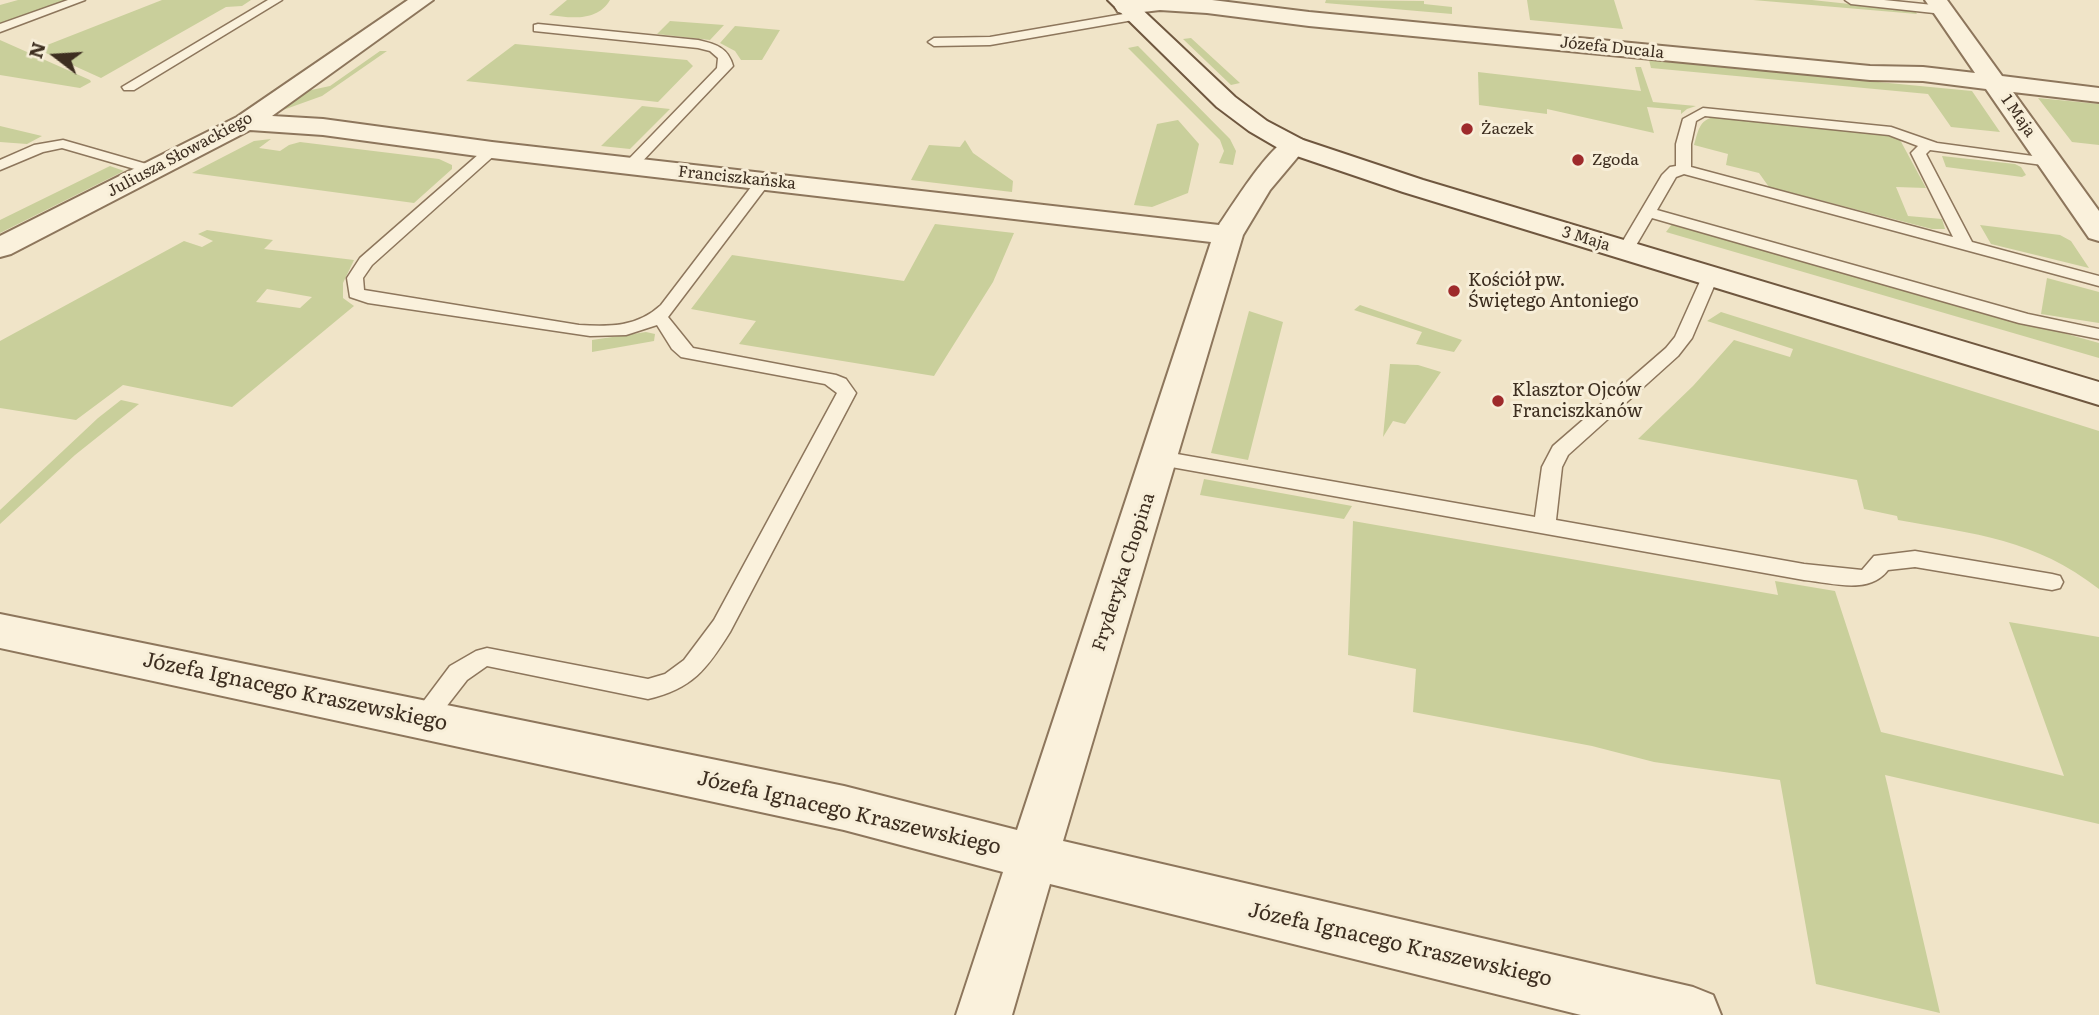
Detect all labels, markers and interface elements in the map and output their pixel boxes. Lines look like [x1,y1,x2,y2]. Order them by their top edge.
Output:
north arrow [21,21,91,91]
street label: Józefa Ducala [1559,33,1665,63]
text: N [20,38,52,62]
street label: 1 Maja [1997,91,2039,141]
street label: Juliusza Słowackiego [104,109,256,201]
place label: Żaczek [1481,119,1534,139]
marker: Żaczek [1459,121,1475,137]
place label: Zgoda [1592,150,1639,170]
marker: Zgoda [1570,152,1586,168]
street label: Franciszkańska [677,162,797,194]
street label: 3 Maja [1560,223,1612,255]
place label: Kościół pw. Świętego Antoniego [1468,270,1639,312]
marker: Kościół pw. Świętego Antoniego [1446,283,1462,299]
place label: Klasztor Ojców Franciszkanów [1512,380,1642,422]
marker: Klasztor Ojców Franciszkanów [1490,393,1506,409]
street label: Fryderyka Chopina [1088,490,1160,654]
street label: Józefa Ignacego Kraszewskiego [140,647,450,737]
street label: Józefa Ignacego Kraszewskiego [695,766,1003,860]
street label: Józefa Ignacego Kraszewskiego [1246,898,1554,992]

